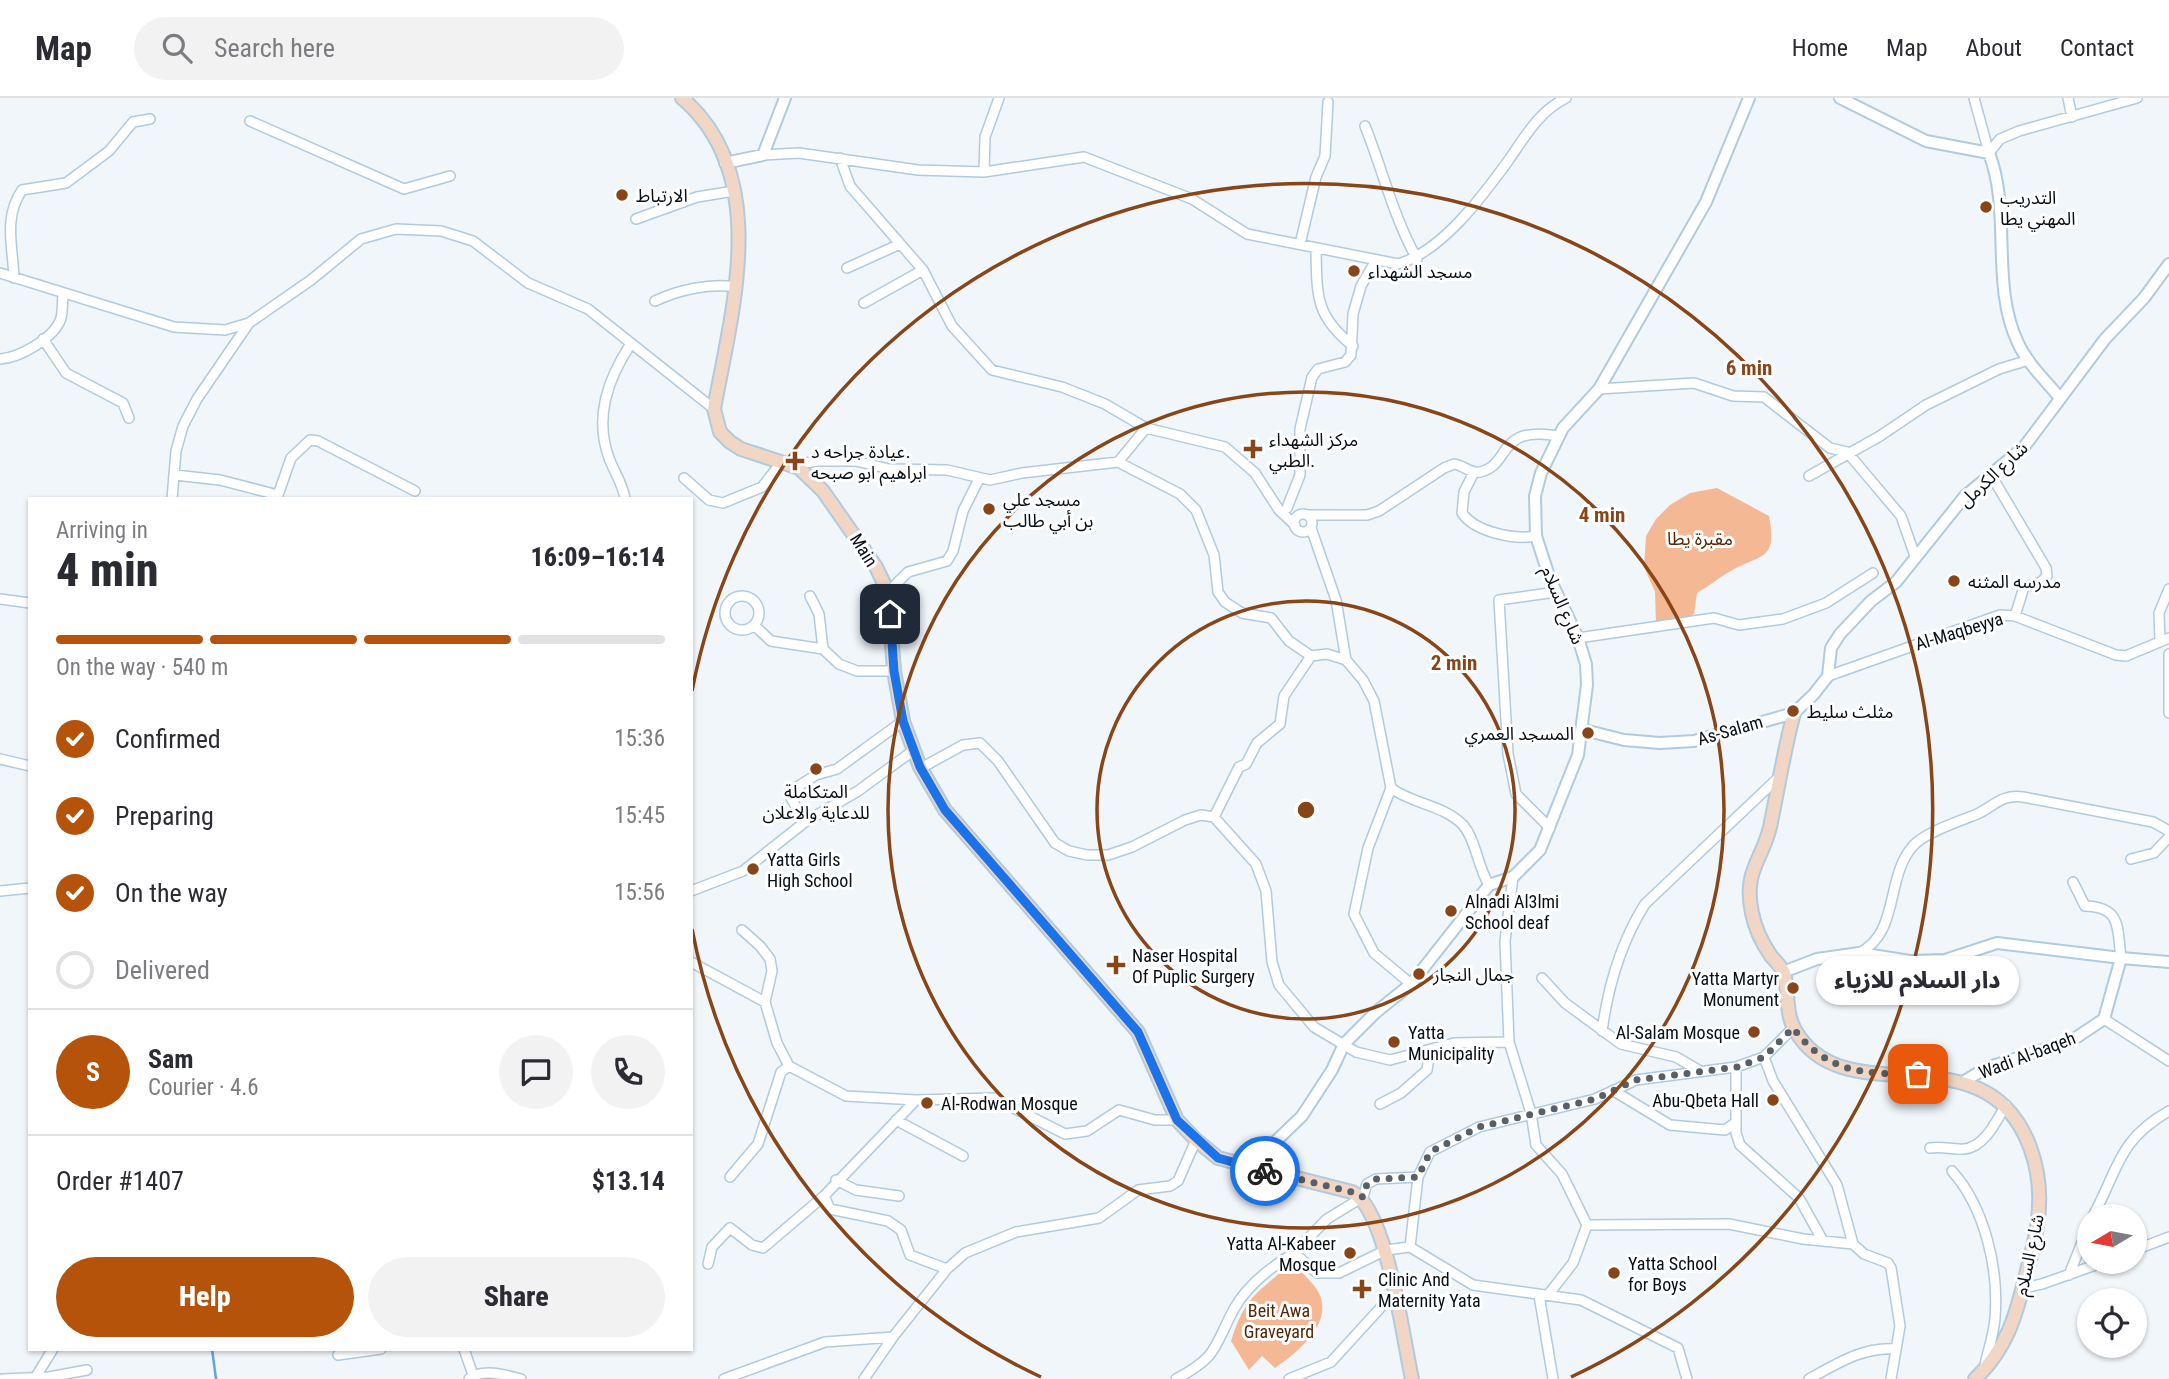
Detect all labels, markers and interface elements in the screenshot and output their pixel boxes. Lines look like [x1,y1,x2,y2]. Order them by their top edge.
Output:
search box [134,17,624,80]
text: Map [35,29,92,68]
icon: search [158,29,196,67]
text: Search here [214,33,335,63]
text: Home [1792,34,1848,62]
text: Map [1886,34,1928,62]
text: About [1966,34,2022,62]
text: Contact [2060,34,2134,62]
place label: الارتباط [636,185,688,207]
marker: الارتباط [614,187,630,203]
place label: التدريب المهني يطا [2000,187,2075,232]
marker: التدريب المهني يطا [1978,199,1994,215]
place label: مسجد الشهداء [1368,261,1473,282]
marker: مسجد الشهداء [1346,263,1362,279]
text: 6 min [1726,356,1772,380]
place label: مركز الشهداء الطبي. [1269,429,1358,474]
street label: شارع الكرمل [1954,437,2034,514]
marker: مركز الشهداء الطبي. [1243,439,1263,459]
place label: عيادة جراحه د. ابراهيم ابو صبحه [811,441,927,486]
marker: عيادة جراحه د. ابراهيم ابو صبحه [785,451,805,471]
place label: مسجد علي بن أبي طالب [1003,489,1093,534]
marker: مسجد علي بن أبي طالب [981,501,997,517]
text: 4 min [1579,503,1625,527]
text: Arriving in [56,517,148,544]
park label: مقبرة يطا [1667,528,1733,550]
street label: Main [846,530,882,570]
text: 16:09–16:14 [531,542,665,572]
text: 4 min [56,543,159,597]
street label: شارع السلام [1533,563,1589,649]
place label: مدرسه المثنه [1968,571,2061,593]
marker: مدرسه المثنه [1946,573,1962,589]
pin [860,584,920,644]
icon: home [871,595,909,633]
street label: Al-Maqbeyya [1912,608,2006,654]
text: 2 min [1431,651,1477,675]
text: On the way · 540 m [56,654,228,681]
place label: مثلث سليط [1807,701,1894,722]
marker: مثلث سليط [1785,703,1801,719]
street label: As-Salam [1695,711,1765,749]
icon: check [56,720,94,758]
place label: المسجد العمري [1465,723,1574,747]
text: Confirmed [115,724,221,754]
text: 15:36 [614,725,665,752]
marker: المسجد العمري [1580,725,1596,741]
marker: المتكاملة للدعاية والاعلان [808,761,824,777]
place label: المتكاملة للدعاية والاعلان [762,781,870,824]
icon: check [56,797,94,835]
centre of rings [1294,798,1318,822]
text: Preparing [115,801,214,831]
text: 15:45 [614,802,665,829]
place label: Yatta Girls High School [767,849,853,891]
marker: Yatta Girls High School [745,861,761,877]
icon: check [56,874,94,912]
text: On the way [115,878,228,908]
text: 15:56 [614,879,665,906]
place label: Alnadi Al3lmi School deaf [1465,891,1559,933]
marker: Alnadi Al3lmi School deaf [1443,903,1459,919]
place label: Naser Hospital Of Puplic Surgery [1132,945,1255,987]
text: Delivered [115,955,210,985]
marker: Naser Hospital Of Puplic Surgery [1106,955,1126,975]
callout: دار السلام للازياء [1816,955,2020,1004]
place label: جمال النجار [1432,964,1514,986]
marker: جمال النجار [1411,966,1427,982]
text: دار السلام للازياء [1834,967,2001,994]
place label: Yatta Martyr Monument [1692,968,1780,1010]
marker: Yatta Martyr Monument [1785,980,1801,996]
place label: Yatta Municipality [1408,1022,1495,1064]
place label: Al-Salam Mosque [1616,1022,1740,1043]
marker: Al-Salam Mosque [1746,1024,1762,1040]
street label: Wadi Al-baqeh [1976,1027,2078,1083]
marker: Yatta Municipality [1386,1034,1402,1050]
button: chat [499,1035,573,1109]
button: phone [591,1035,665,1109]
text: Sam [148,1044,194,1074]
pin [1888,1044,1948,1104]
icon: bag [1899,1055,1937,1093]
text: S [86,1057,100,1087]
text: Courier · 4.6 [148,1074,259,1101]
place label: Abu-Qbeta Hall [1652,1090,1759,1111]
marker: Abu-Qbeta Hall [1765,1092,1781,1108]
place label: Al-Rodwan Mosque [941,1093,1078,1114]
marker: Al-Rodwan Mosque [919,1095,935,1111]
courier [1230,1136,1300,1206]
icon: bike [1246,1152,1284,1190]
text: Order #1407 [56,1166,184,1196]
text: $13.14 [592,1166,665,1196]
north arrow [2077,1204,2147,1274]
map controls [2077,1204,2147,1358]
street label: شارع السلام [2010,1212,2052,1299]
place label: Yatta Al-Kabeer Mosque [1227,1233,1337,1275]
marker: Yatta Al-Kabeer Mosque [1342,1245,1358,1261]
place label: Yatta School for Boys [1628,1253,1717,1295]
button: Help [56,1257,354,1337]
button: Share [368,1257,665,1337]
marker: Yatta School for Boys [1606,1265,1622,1281]
place label: Clinic And Maternity Yata [1378,1269,1481,1311]
marker: Clinic And Maternity Yata [1352,1279,1372,1299]
button: locate [2077,1288,2147,1358]
park label: Beit Awa Graveyard [1244,1300,1314,1342]

